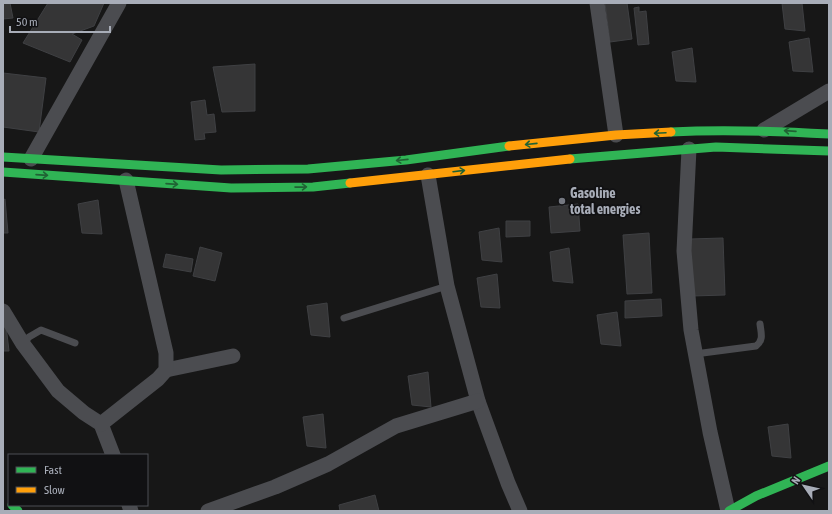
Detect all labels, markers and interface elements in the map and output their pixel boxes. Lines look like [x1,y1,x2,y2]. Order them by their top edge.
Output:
scale bar [10,8,110,34]
text: 50 m [16,15,38,29]
one-way arrow [784,128,797,135]
one-way arrow [654,129,667,136]
one-way arrow [525,140,538,147]
one-way arrow [396,157,409,164]
one-way arrow [452,167,465,175]
one-way arrow [35,171,48,178]
one-way arrow [165,180,178,187]
one-way arrow [294,183,307,191]
place label: Gasoline total energies [569,185,640,217]
marker: Gasoline total energies [557,196,567,206]
legend [8,454,148,506]
text: Fast [44,463,62,477]
north arrow [784,466,824,506]
text: N [789,474,803,486]
text: Slow [44,483,65,497]

